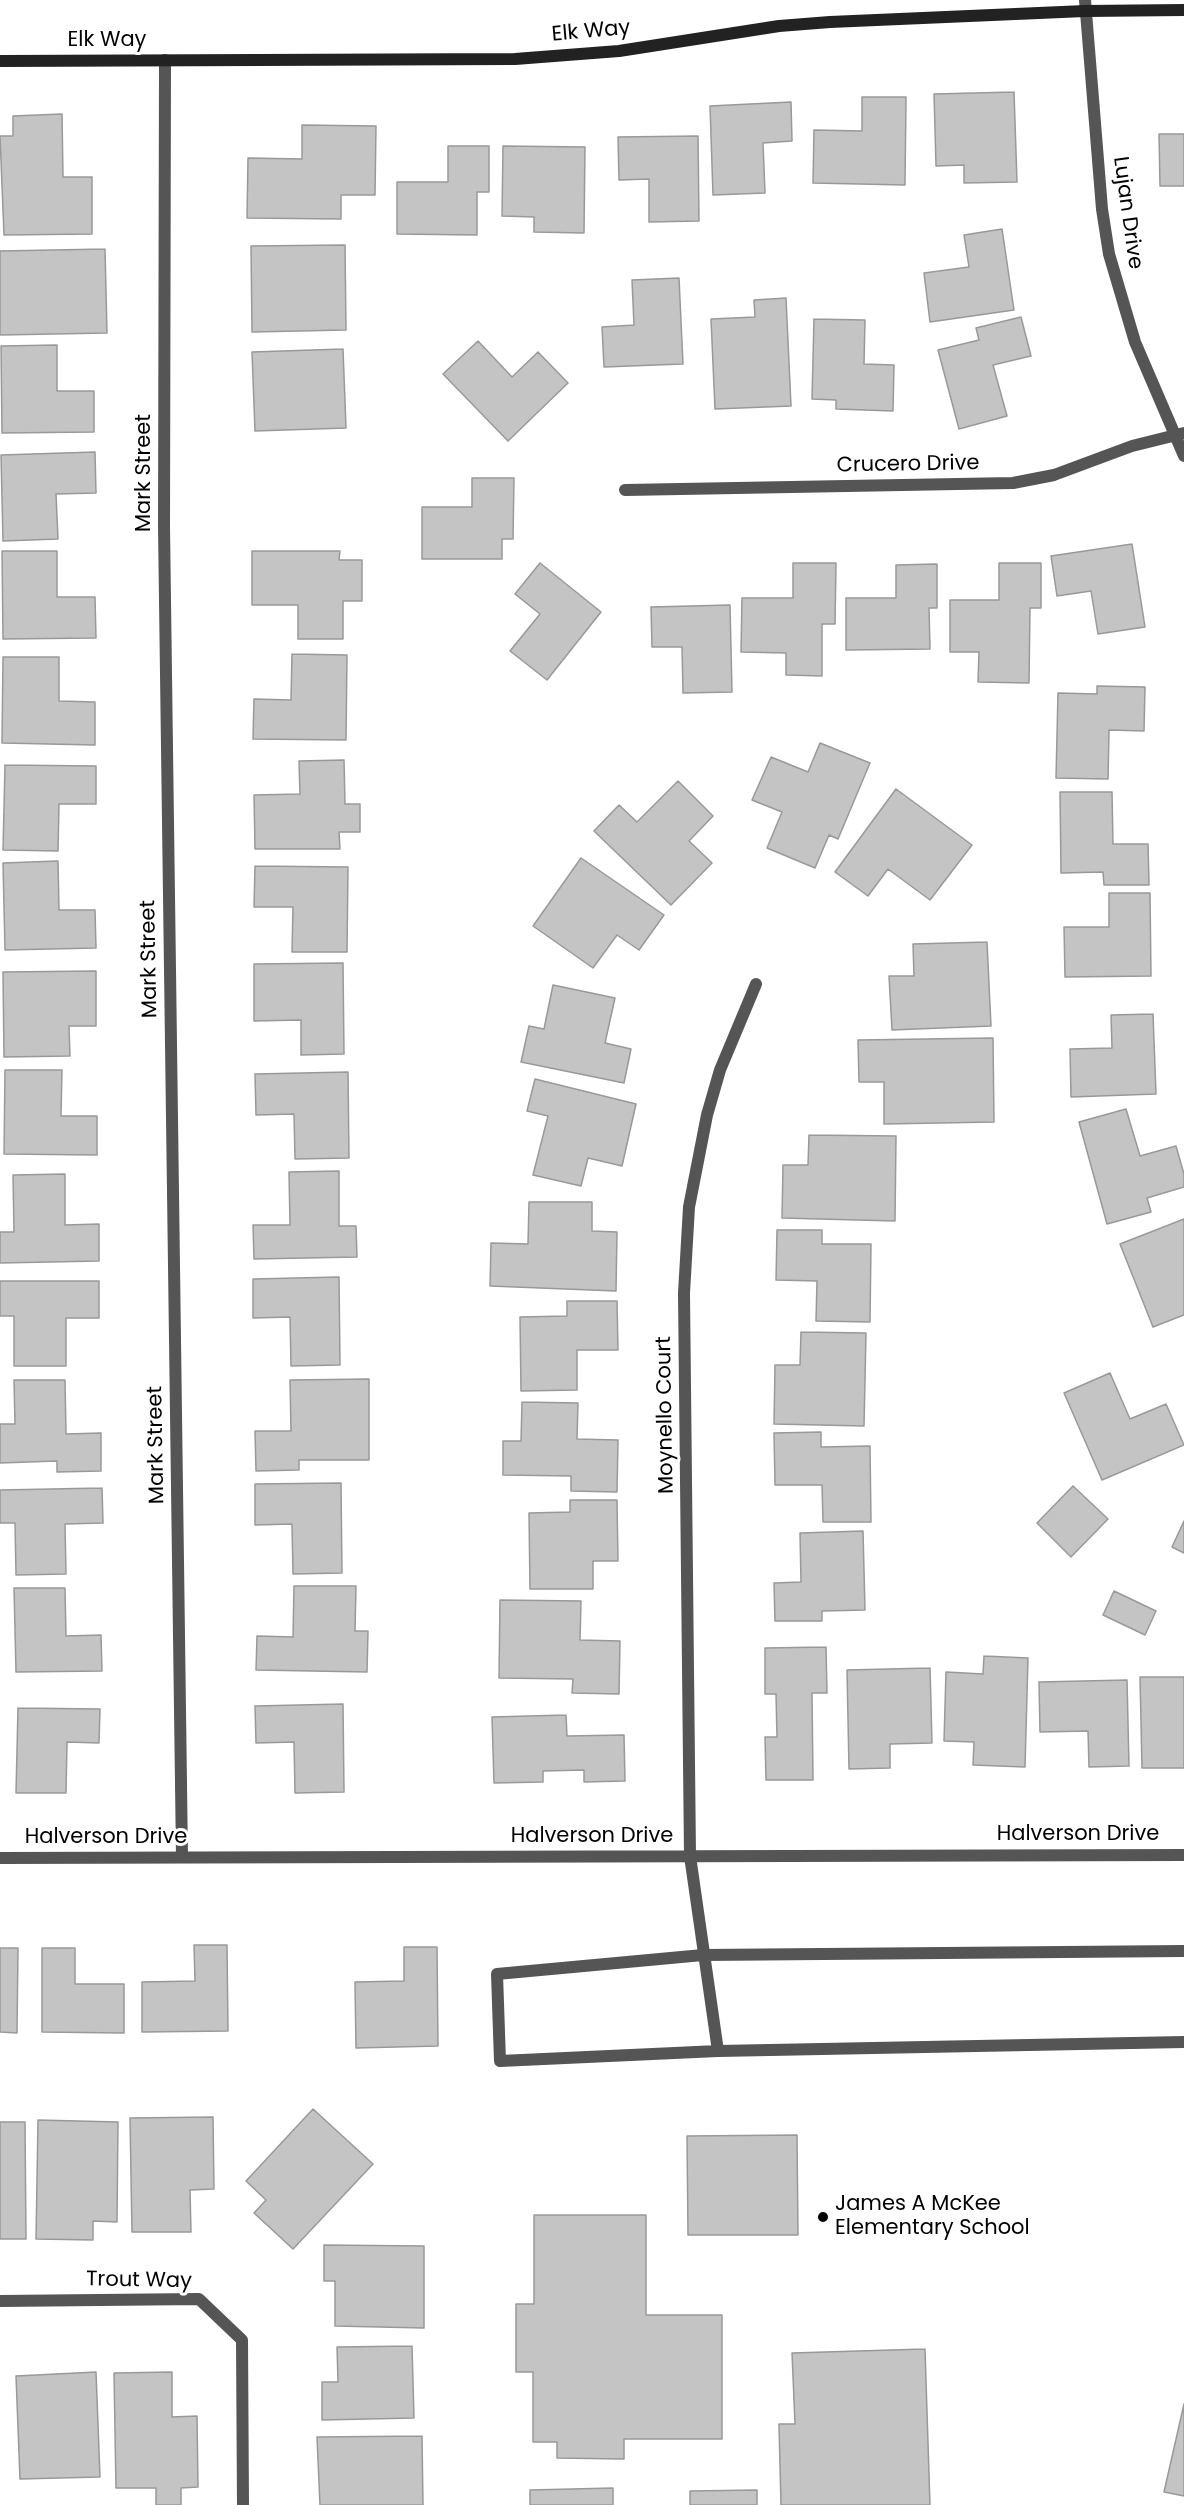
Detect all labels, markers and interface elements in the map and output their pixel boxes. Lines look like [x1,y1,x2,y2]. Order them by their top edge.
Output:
street label: Elk Way [551,16,631,48]
street label: Elk Way [68,28,146,54]
street label: Lujan Drive [1107,155,1147,271]
street label: Mark Street [132,414,158,532]
street label: Crucero Drive [836,451,980,479]
street label: Mark Street [136,900,164,1018]
street label: Moynello Court [652,1336,680,1494]
street label: Mark Street [143,1386,171,1504]
street label: Halverson Drive [997,1822,1159,1848]
street label: Halverson Drive [511,1824,673,1850]
street label: Halverson Drive [25,1825,187,1851]
place label: James A McKee Elementary School [835,2192,1030,2242]
marker: James A McKee Elementary School [816,2210,830,2224]
street label: Trout Way [86,2267,192,2295]

